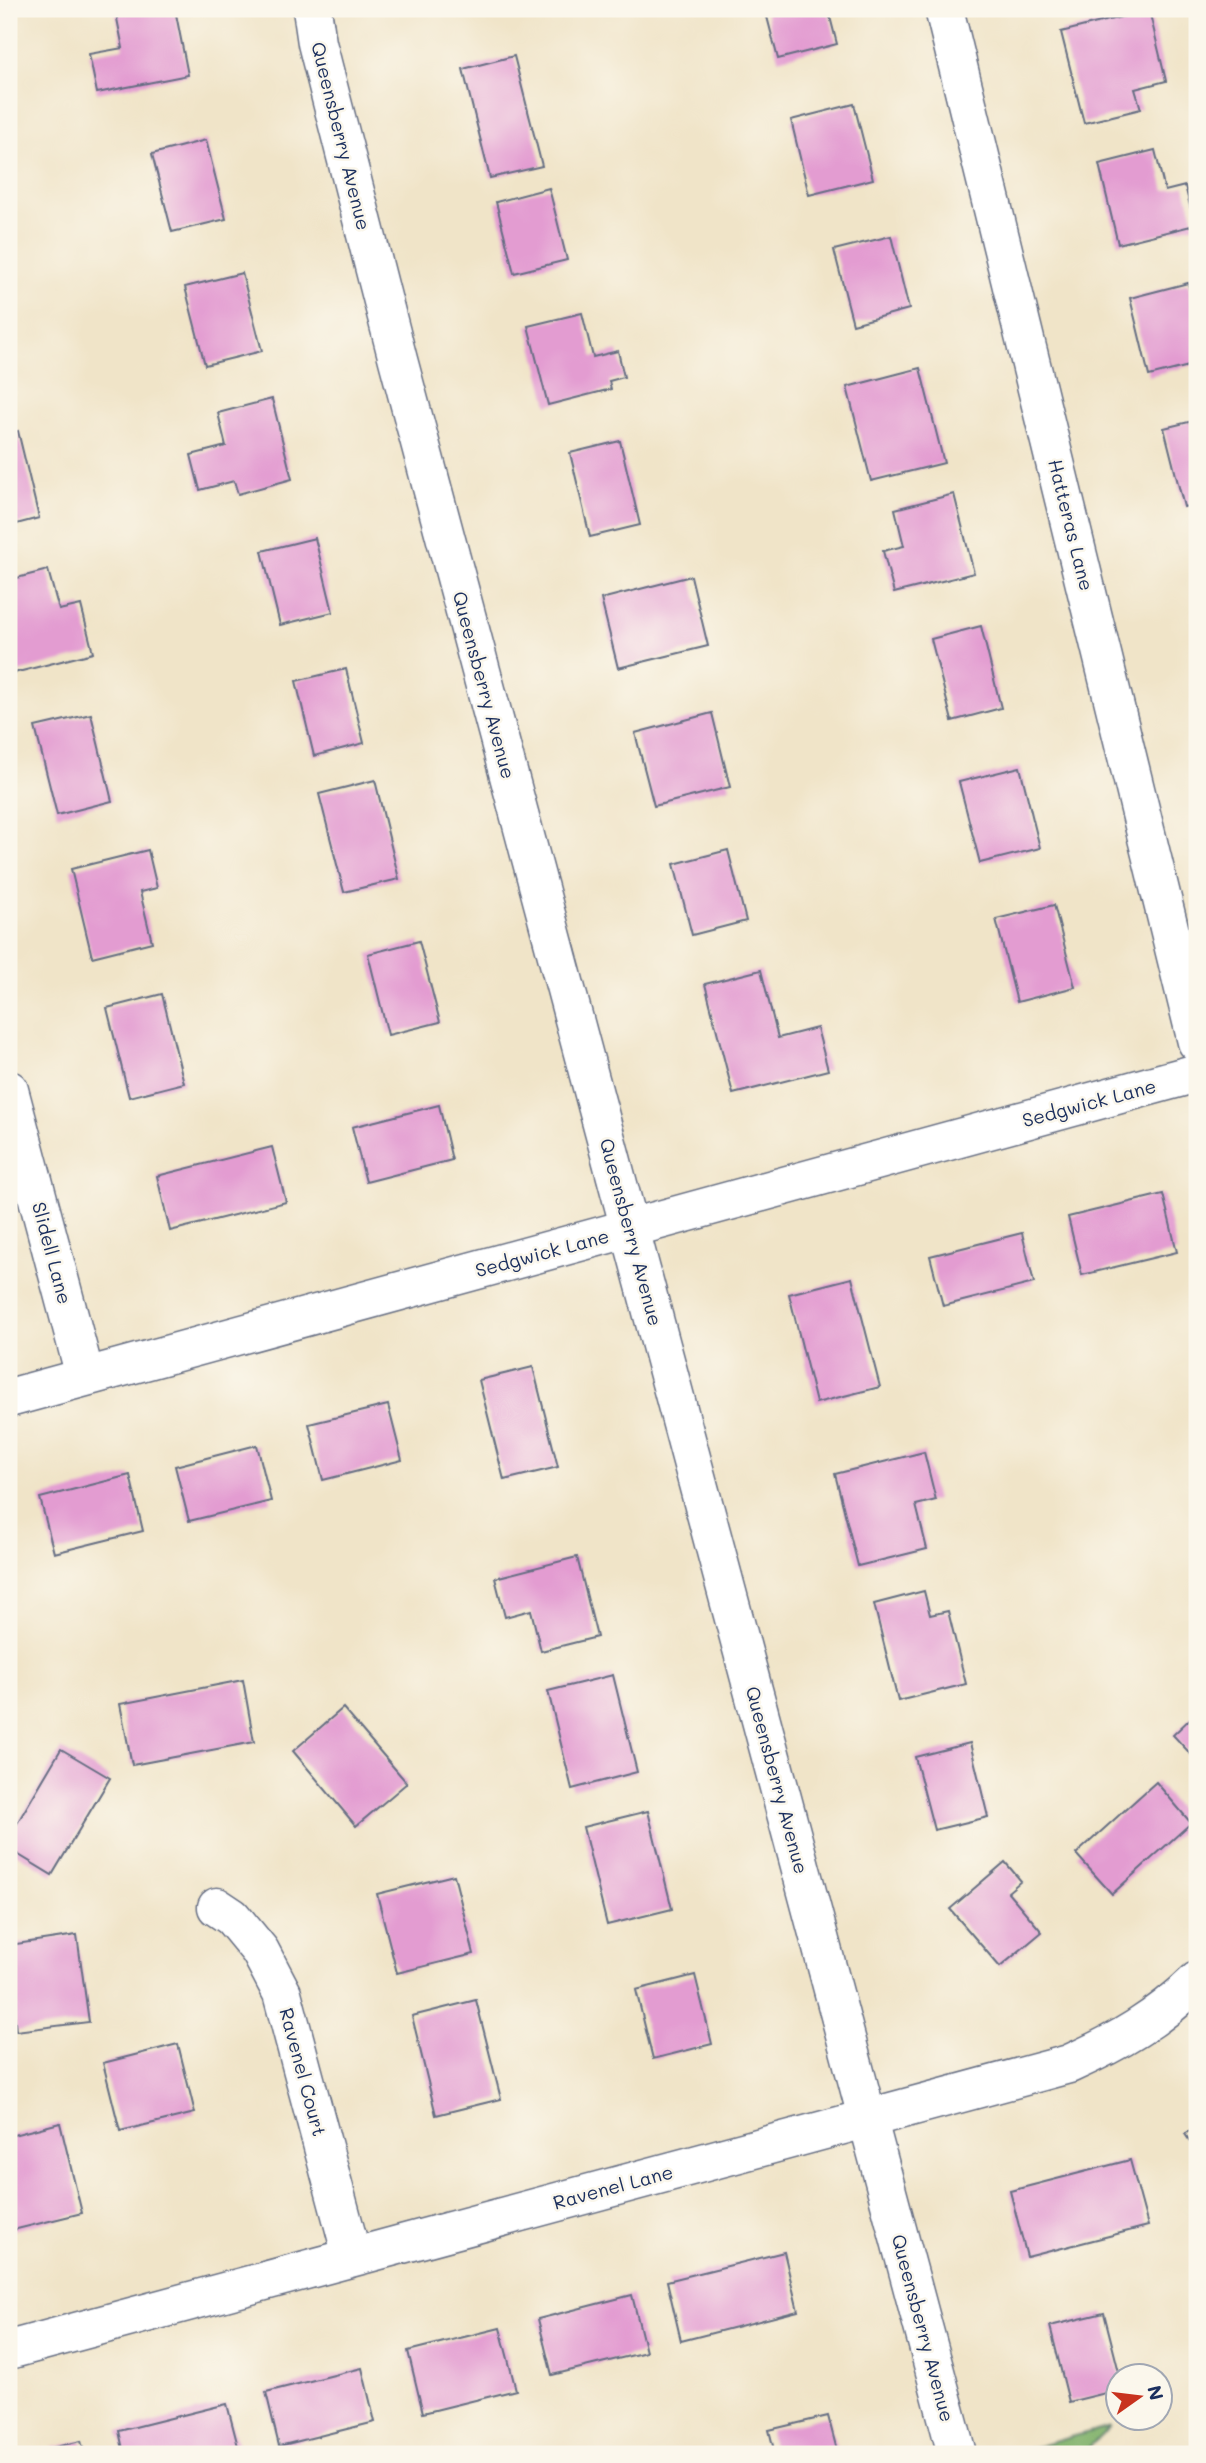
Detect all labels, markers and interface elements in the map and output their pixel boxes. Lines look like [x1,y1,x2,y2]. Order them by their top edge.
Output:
street label: Queensberry Avenue [306,39,377,233]
street label: Hatteras Lane [1043,457,1100,593]
street label: Queensberry Avenue [447,588,522,781]
street label: Sedgwick Lane [1019,1073,1159,1132]
street label: Queensberry Avenue [594,1135,669,1328]
street label: Slidell Lane [27,1199,78,1307]
street label: Sedgwick Lane [472,1223,612,1282]
street label: Queensberry Avenue [740,1683,815,1876]
street label: Ravenel Court [274,2005,333,2139]
street label: Ravenel Lane [550,2159,676,2215]
street label: Queensberry Avenue [886,2231,961,2424]
north arrow [1104,2362,1174,2432]
text: N [1142,2383,1170,2403]

